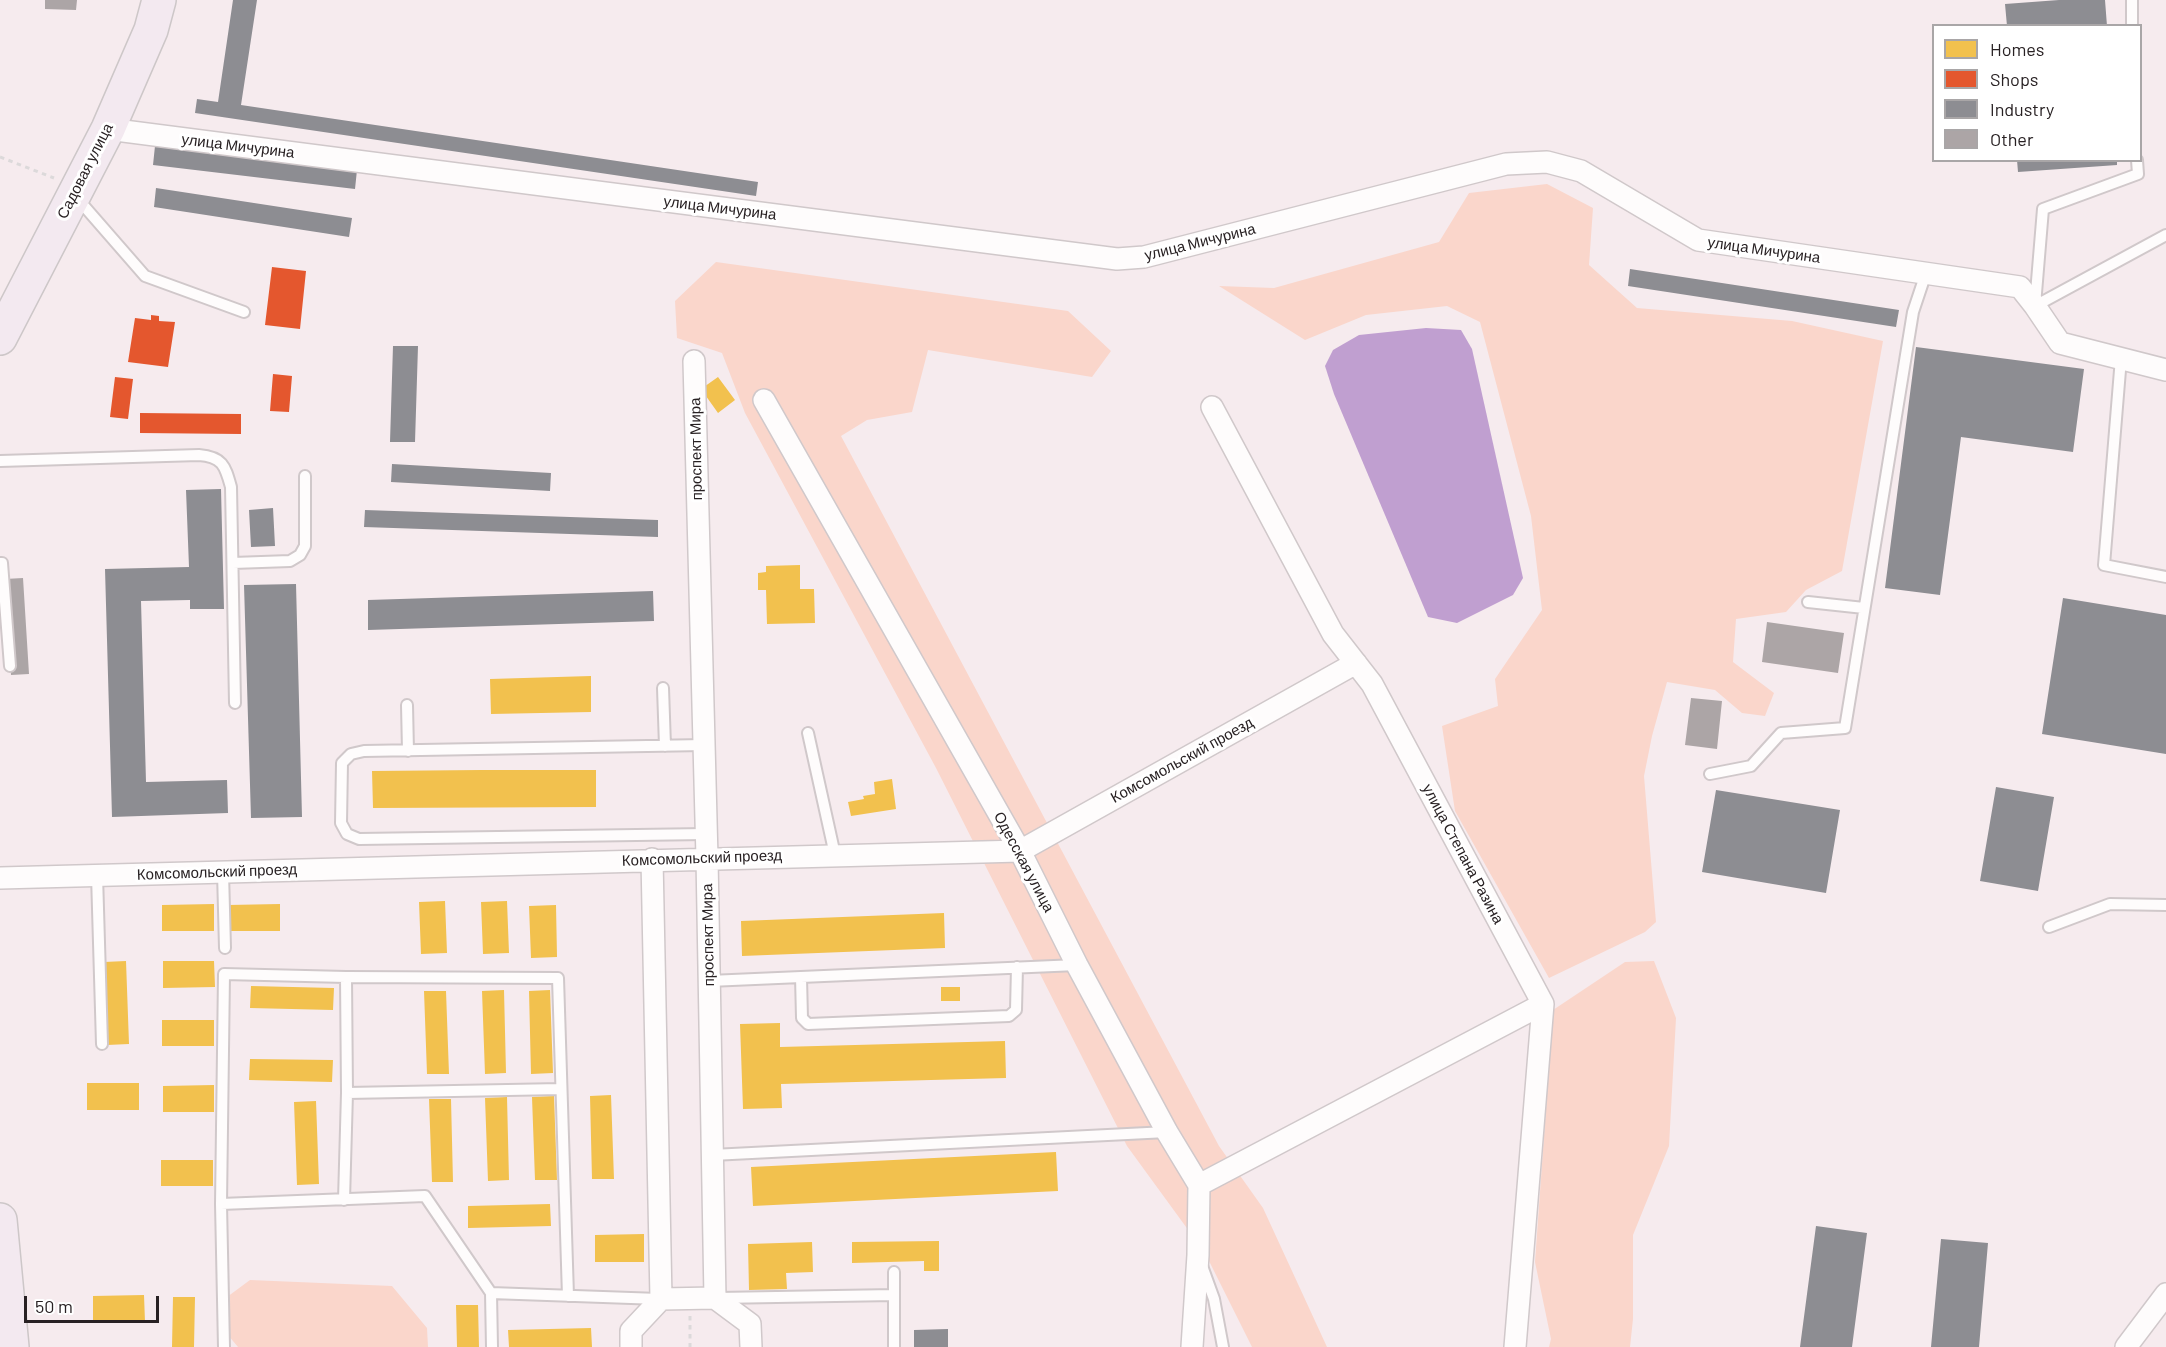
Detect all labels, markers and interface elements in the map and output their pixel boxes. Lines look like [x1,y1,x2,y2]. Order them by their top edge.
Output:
legend [1932,24,2142,162]
text: Homes [1990,38,2044,60]
text: Shops [1990,68,2039,90]
text: Industry [1990,98,2054,120]
street label: Садовая улица [53,120,117,222]
text: Other [1990,128,2033,150]
street label: улица Мичурина [181,130,295,162]
street label: улица Мичурина [663,192,777,224]
street label: улица Мичурина [1143,220,1257,264]
street label: улица Мичурина [1706,233,1822,267]
street label: проспект Мира [686,397,706,501]
street label: Комсомольский проезд [1108,713,1256,807]
street label: улица Степана Разина [1418,781,1508,927]
street label: Одесская улица [990,809,1058,915]
street label: Комсомольский проезд [622,846,782,870]
street label: Комсомольский проезд [137,860,297,884]
street label: проспект Мира [698,883,718,987]
scale bar [27,1284,162,1322]
text: 50 m [35,1295,73,1317]

